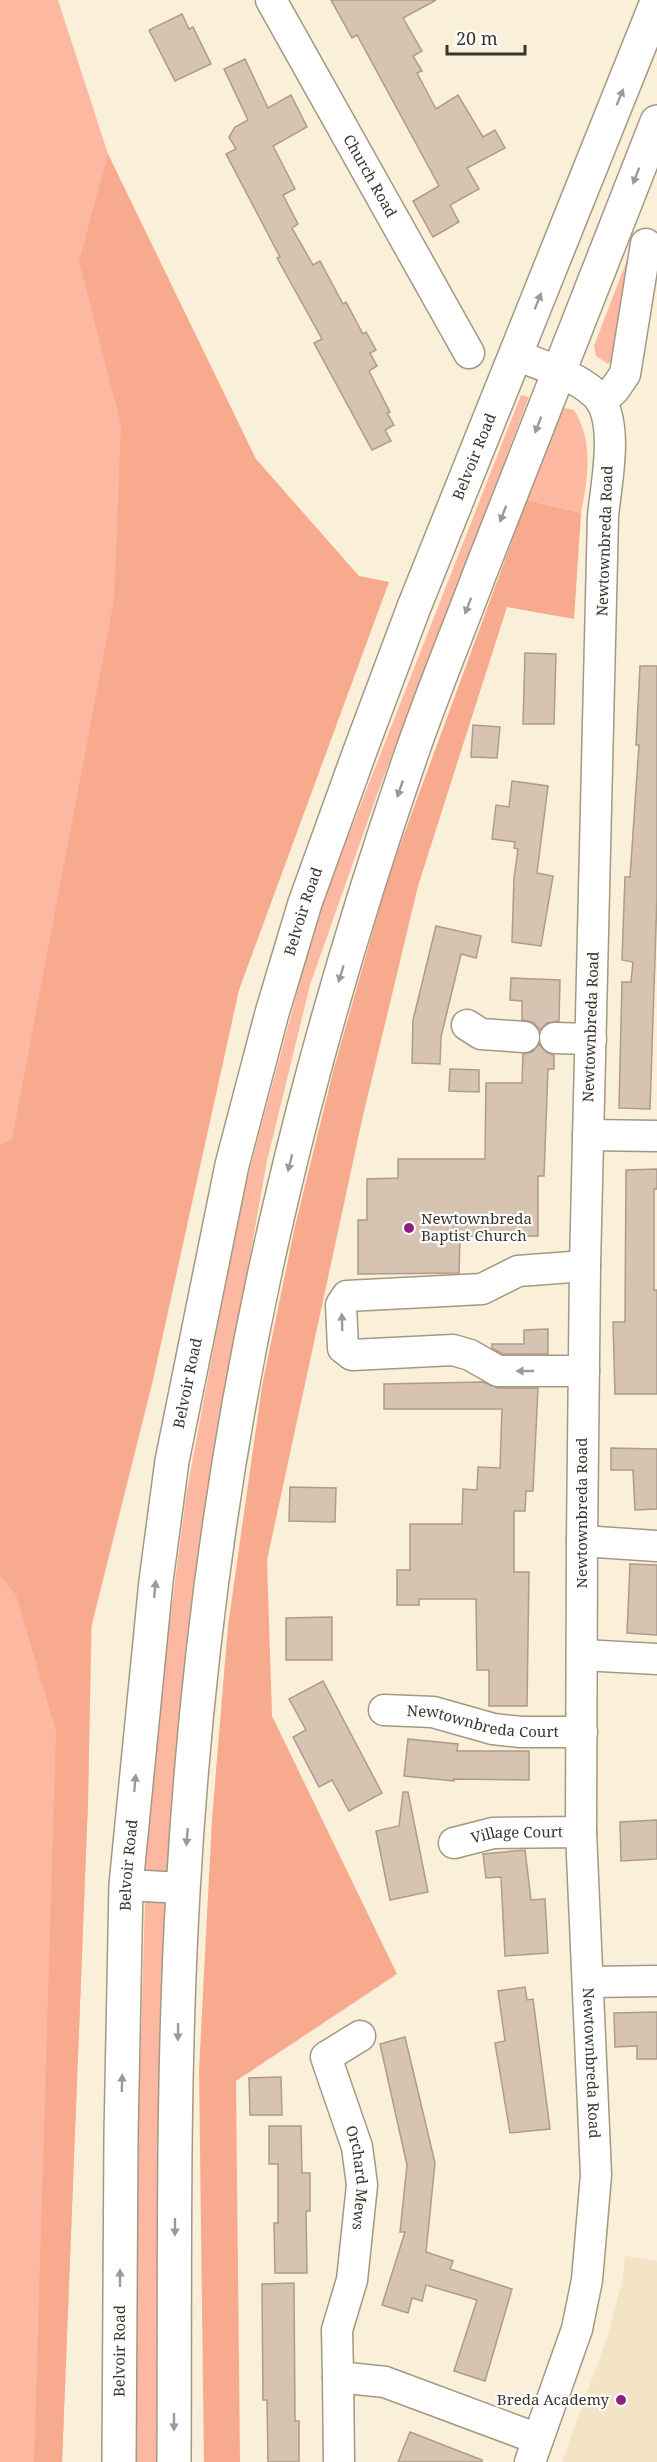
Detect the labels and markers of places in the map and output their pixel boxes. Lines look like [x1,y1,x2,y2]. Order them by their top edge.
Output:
place label: Newtownbreda Baptist Church [421,1208,532,1245]
marker: Newtownbreda Baptist Church [402,1221,416,1235]
place label: Breda Academy [497,2389,610,2409]
marker: Breda Academy [614,2393,628,2407]

